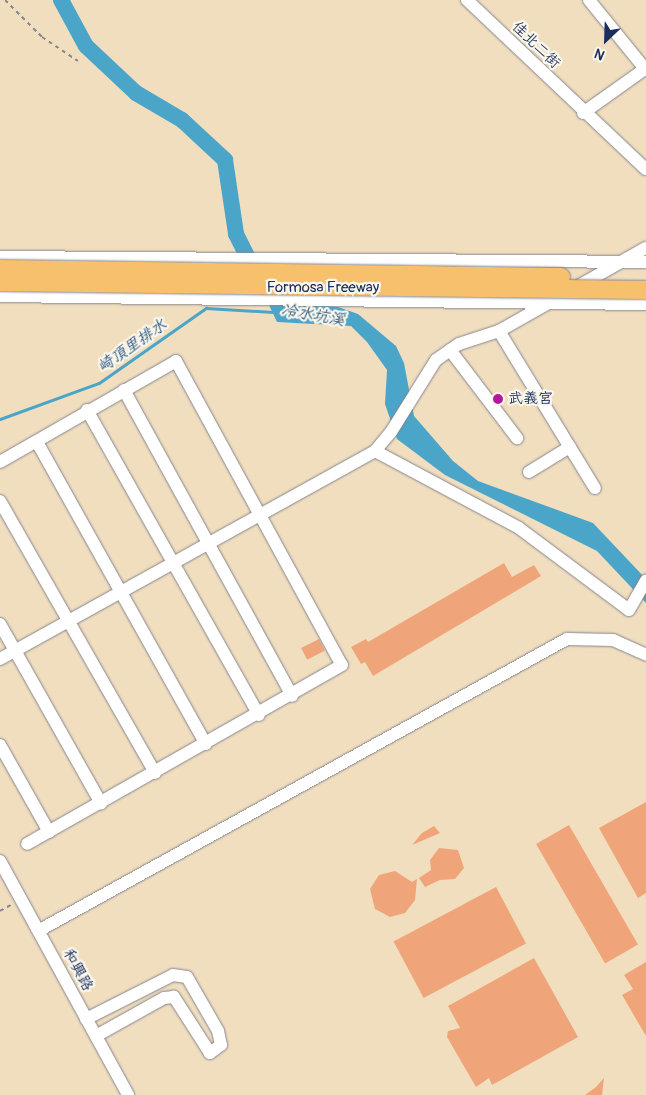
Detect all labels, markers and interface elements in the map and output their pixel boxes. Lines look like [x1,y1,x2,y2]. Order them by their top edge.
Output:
north arrow [581,15,631,65]
street label: 佳北二街 [508,18,564,72]
text: N [592,44,607,64]
street label: Formosa Freeway [267,279,379,297]
water label: 冷水坑溪 [280,300,346,330]
water label: 崎頂里排水 [94,315,170,377]
place label: 武義宮 [508,390,553,408]
marker: 武義宮 [492,393,504,405]
street label: 和興路 [59,946,97,994]

